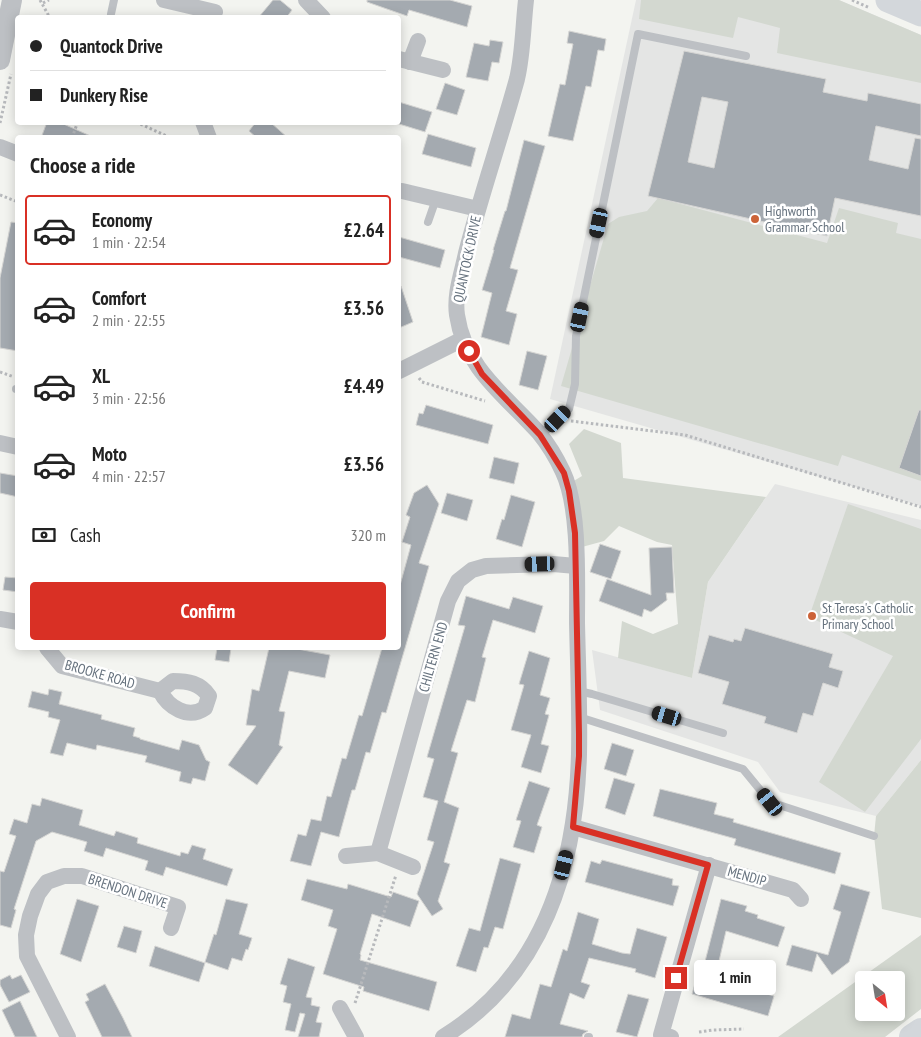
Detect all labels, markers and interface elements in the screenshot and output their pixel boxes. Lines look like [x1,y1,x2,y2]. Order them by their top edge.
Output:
text: Quantock Drive [60,34,163,58]
text: Dunkery Rise [60,83,148,107]
text: Choose a ride [30,151,135,179]
place label: Highworth Grammar School [765,202,845,236]
car [588,207,609,239]
icon: car [32,208,77,253]
text: Economy [92,208,152,232]
marker: Highworth Grammar School [749,213,761,225]
street label: QUANTOCK DRIVE [449,214,485,304]
text: £2.64 [344,218,384,242]
text: 1 min · 22:54 [92,232,166,252]
icon: car [32,286,77,331]
text: Comfort [92,286,146,310]
text: £3.56 [344,296,384,320]
car [569,301,590,333]
text: 2 min · 22:55 [92,310,166,330]
route start [458,340,480,362]
icon: car [32,364,77,409]
text: XL [92,364,110,388]
text: £4.49 [344,374,384,398]
text: 3 min · 22:56 [92,388,166,408]
car [542,403,573,435]
icon: car [32,442,77,487]
text: Moto [92,442,127,466]
text: £3.56 [344,452,384,476]
text: 4 min · 22:57 [92,466,166,486]
icon: cash [30,521,58,549]
text: Cash [70,523,101,547]
text: 320 m [351,525,386,545]
car [524,556,555,572]
button: Confirm [30,582,386,640]
place label: St Teresa's Catholic Primary School [822,599,914,633]
marker: St Teresa's Catholic Primary School [806,610,818,622]
street label: CHILTERN END [414,620,452,694]
street label: BROOKE ROAD [63,655,137,693]
car [650,704,683,728]
car [754,786,785,818]
car [553,849,574,881]
street label: MENDIP [726,862,768,890]
street label: BRENDON DRIVE [86,870,170,912]
callout: 1 min [694,960,776,996]
route end [665,967,687,989]
text: 1 min [719,967,751,987]
north arrow [855,971,905,1021]
map controls [855,971,905,1021]

